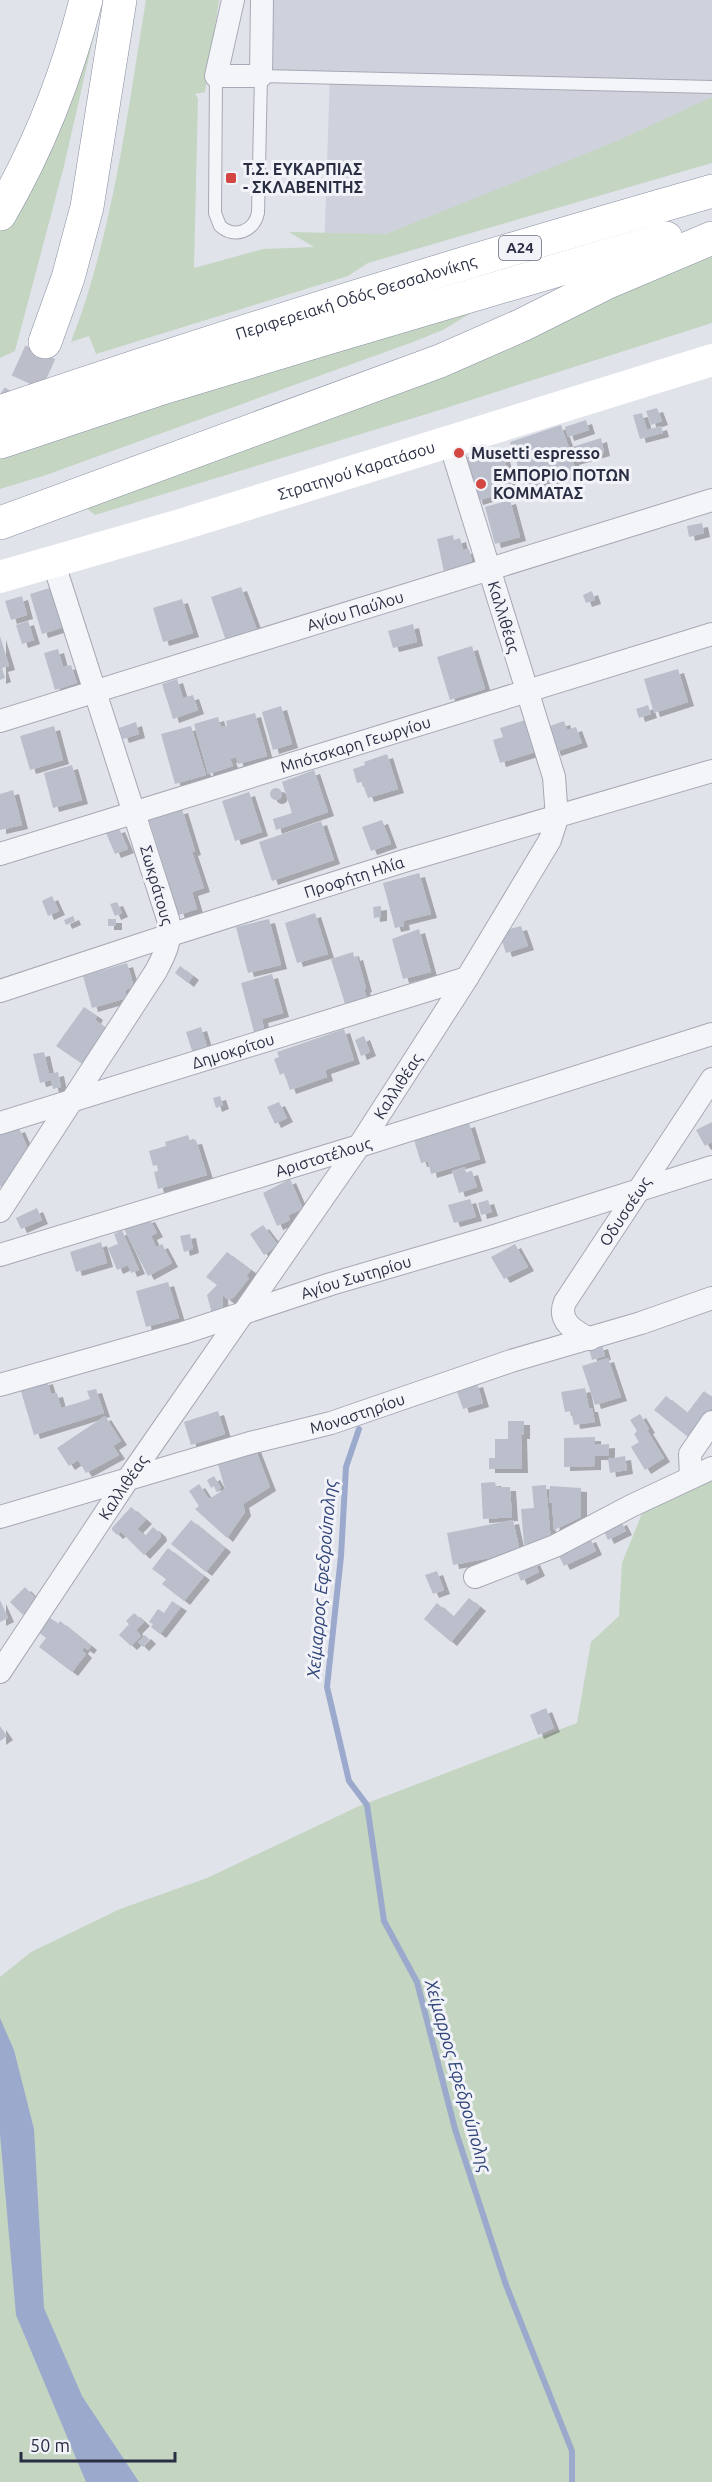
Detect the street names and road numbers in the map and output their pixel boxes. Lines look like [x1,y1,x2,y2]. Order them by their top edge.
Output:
road number: Α24 [499,236,541,260]
street label: Περιφερειακή Οδός Θεσσαλονίκης [233,251,479,343]
street label: Στρατηγού Καρατάσου [276,438,437,503]
street label: Καλλιθέας [484,579,523,655]
street label: Αγίου Παύλου [305,587,406,634]
street label: Μπότσκαρη Γεωργίου [278,712,433,776]
street label: Σωκράτους [136,843,177,927]
street label: Προφήτη Ηλία [302,852,407,901]
street label: Δημοκρίτου [190,1029,276,1072]
street label: Καλλιθέας [370,1050,426,1122]
street label: Αριστοτέλους [273,1134,374,1180]
street label: Οδυσσέως [596,1173,655,1249]
street label: Αγίου Σωτηρίου [298,1252,413,1302]
street label: Μοναστηρίου [308,1389,407,1437]
street label: Καλλιθέας [95,1451,152,1523]

